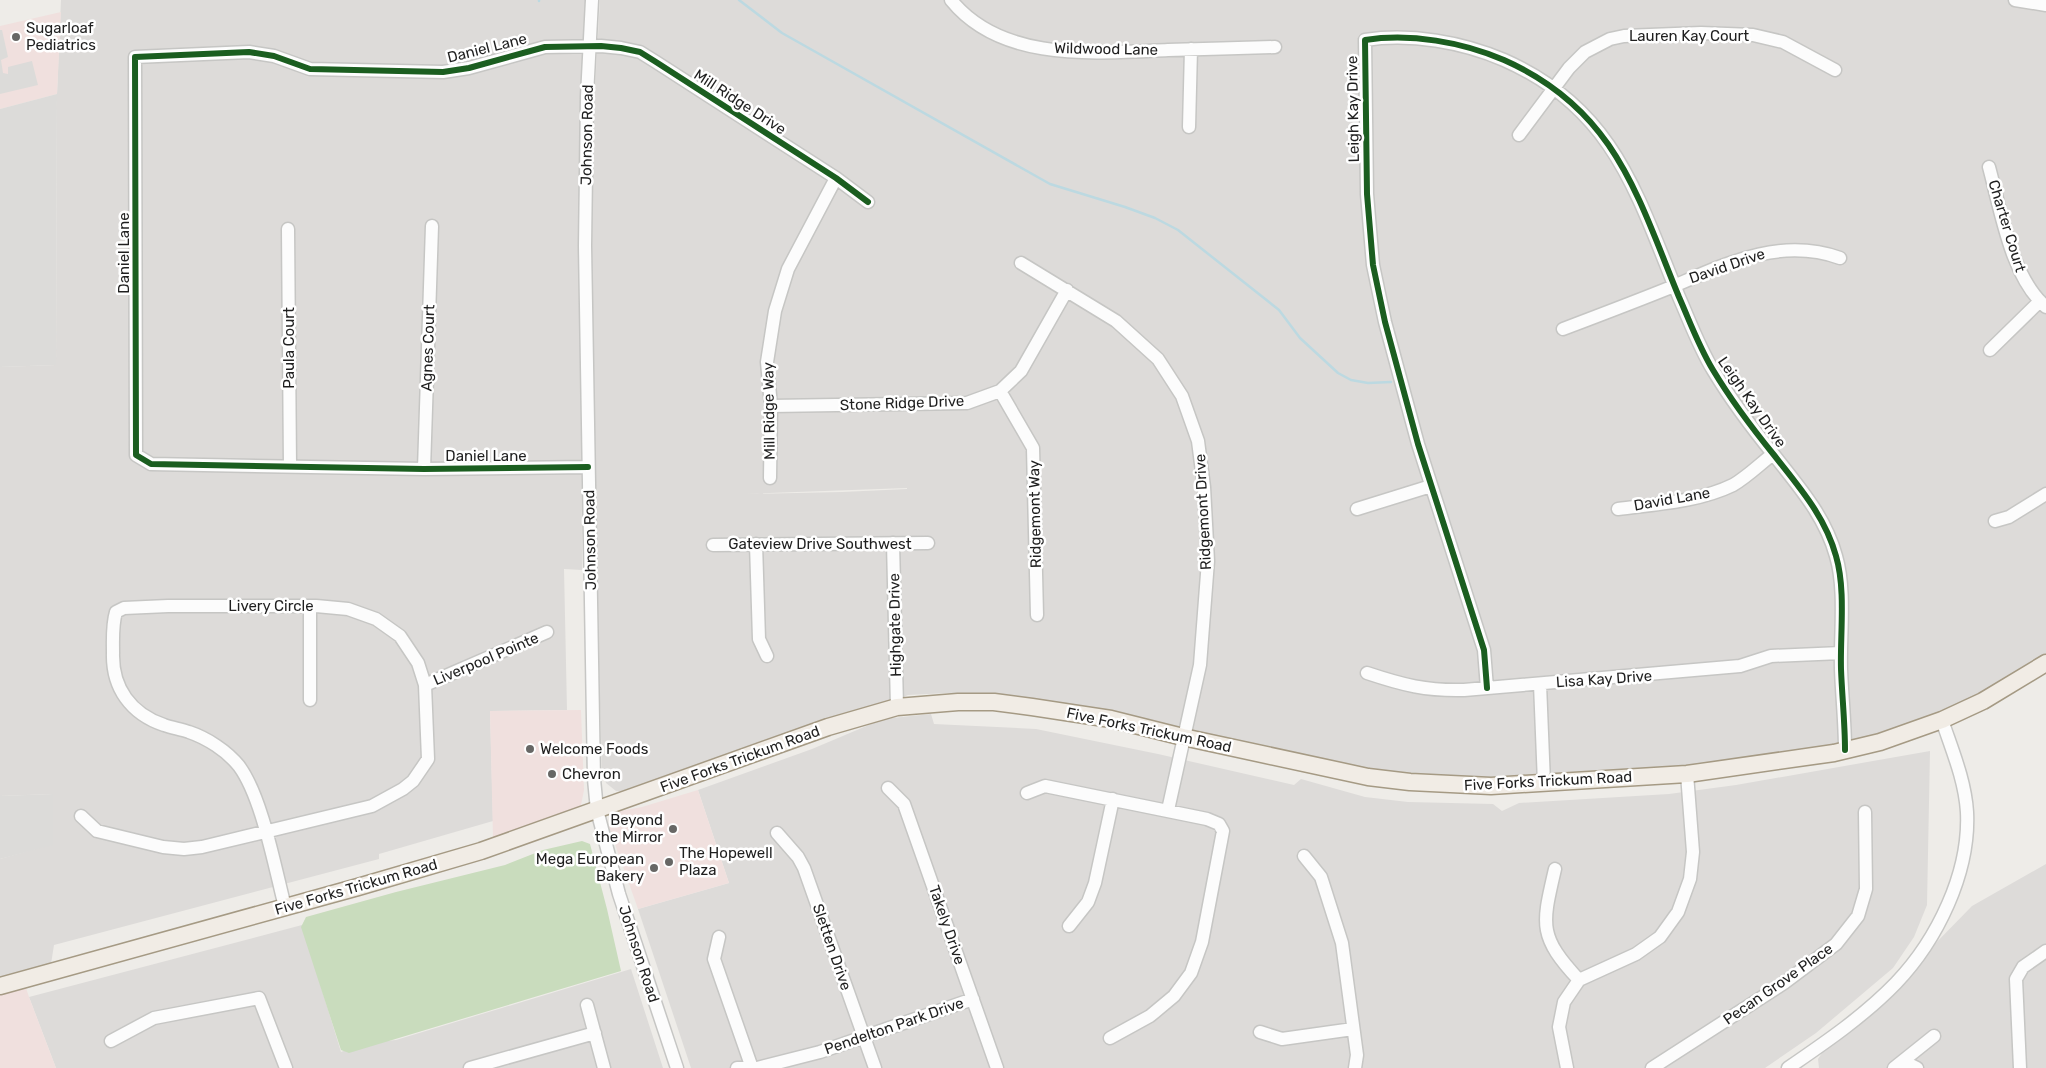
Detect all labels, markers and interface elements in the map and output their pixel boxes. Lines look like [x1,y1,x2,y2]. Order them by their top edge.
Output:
place label: Sugarloaf Pediatrics [26,19,96,54]
street label: Lauren Kay Court [1629,27,1749,45]
street label: Daniel Lane [445,29,529,67]
marker: Sugarloaf Pediatrics [10,31,22,43]
street label: Wildwood Lane [1054,39,1158,59]
street label: Leigh Kay Drive [1343,55,1363,163]
street label: Mill Ridge Drive [691,66,789,138]
street label: Johnson Road [577,84,597,186]
street label: Charter Court [1984,178,2030,274]
street label: Daniel Lane [115,212,133,294]
street label: David Drive [1687,245,1767,287]
street label: Agnes Court [417,304,439,392]
street label: Paula Court [280,307,298,389]
street label: Leigh Kay Drive [1714,353,1790,451]
street label: Mill Ridge Way [759,362,779,460]
street label: Stone Ridge Drive [839,392,965,414]
street label: Daniel Lane [445,447,527,465]
street label: Ridgemont Drive [1191,453,1215,571]
street label: Ridgemont Way [1025,460,1045,568]
street label: David Lane [1632,483,1712,515]
street label: Johnson Road [580,489,600,591]
street label: Gateview Drive Southwest [728,535,912,553]
street label: Highgate Drive [885,573,905,677]
street label: Livery Circle [228,597,314,615]
street label: Liverpool Pointe [431,629,541,689]
street label: Lisa Kay Drive [1555,667,1653,691]
street label: Five Forks Trickum Road [1065,704,1233,756]
street label: Five Forks Trickum Road [658,722,822,796]
place label: Welcome Foods [540,740,649,758]
marker: Welcome Foods [524,743,536,755]
place label: Chevron [562,765,621,783]
marker: Chevron [546,768,558,780]
street label: Five Forks Trickum Road [1463,768,1633,794]
place label: Beyond the Mirror [595,811,663,846]
marker: Beyond the Mirror [667,823,679,835]
place label: The Hopewell Plaza [679,844,773,879]
place label: Mega European Bakery [536,850,644,885]
street label: Five Forks Trickum Road [273,855,439,919]
marker: The Hopewell Plaza [663,856,675,868]
marker: Mega European Bakery [648,862,660,874]
street label: Takely Drive [925,883,969,967]
street label: Sletten Drive [809,901,855,993]
street label: Johnson Road [615,903,663,1005]
street label: Pecan Grove Place [1720,939,1836,1029]
street label: Pendelton Park Drive [822,994,966,1058]

